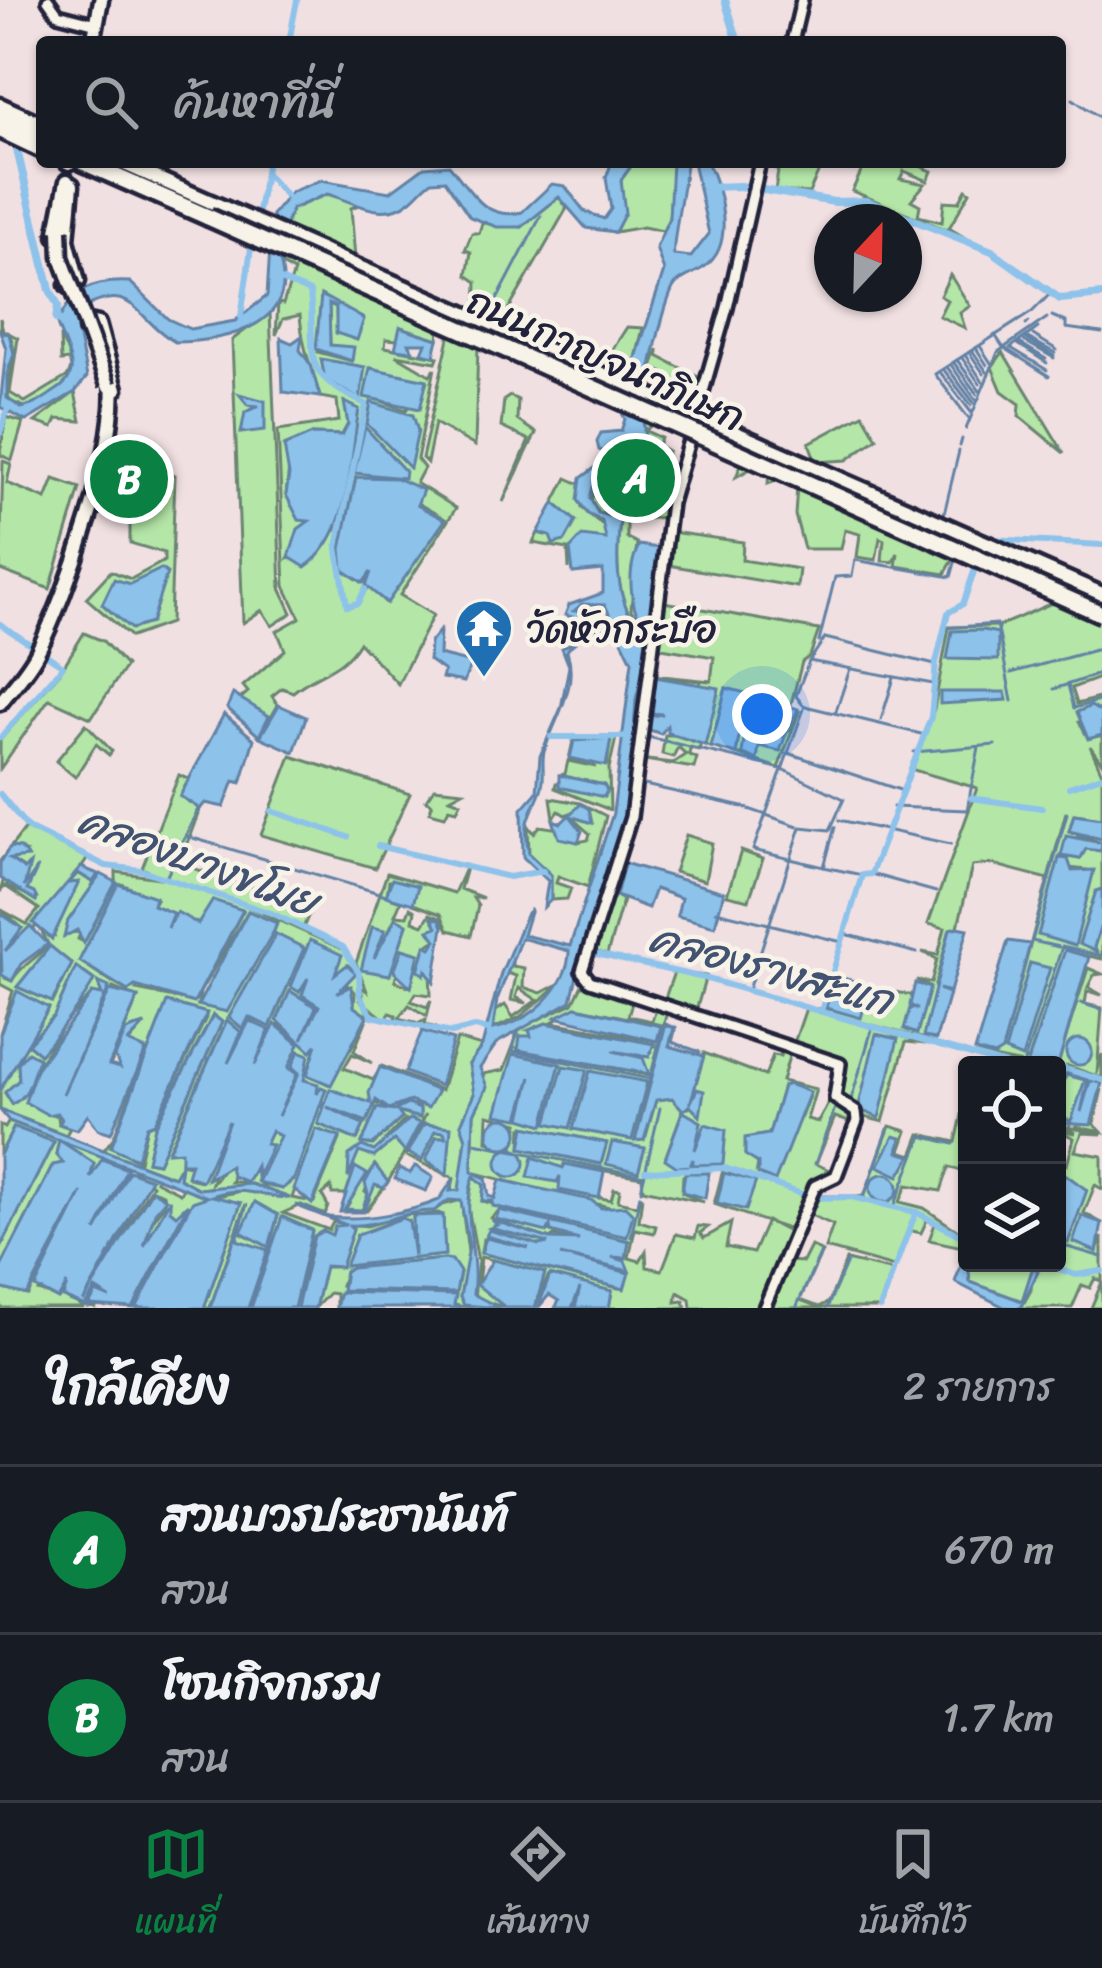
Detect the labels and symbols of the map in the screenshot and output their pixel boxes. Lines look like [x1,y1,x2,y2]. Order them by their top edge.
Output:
north arrow [814,204,922,312]
street label: ถนนกาญจนาภิเษก [456,266,756,451]
pin: A [597,433,675,523]
pin: B [90,434,168,524]
place label: วัดหัวกระบือ [526,594,717,663]
temple icon: วัดหัวกระบือ [453,597,515,679]
your location [732,684,792,744]
water label: คลองบางขโมย [68,784,333,940]
water label: คลองรางสะแก [641,901,903,1038]

